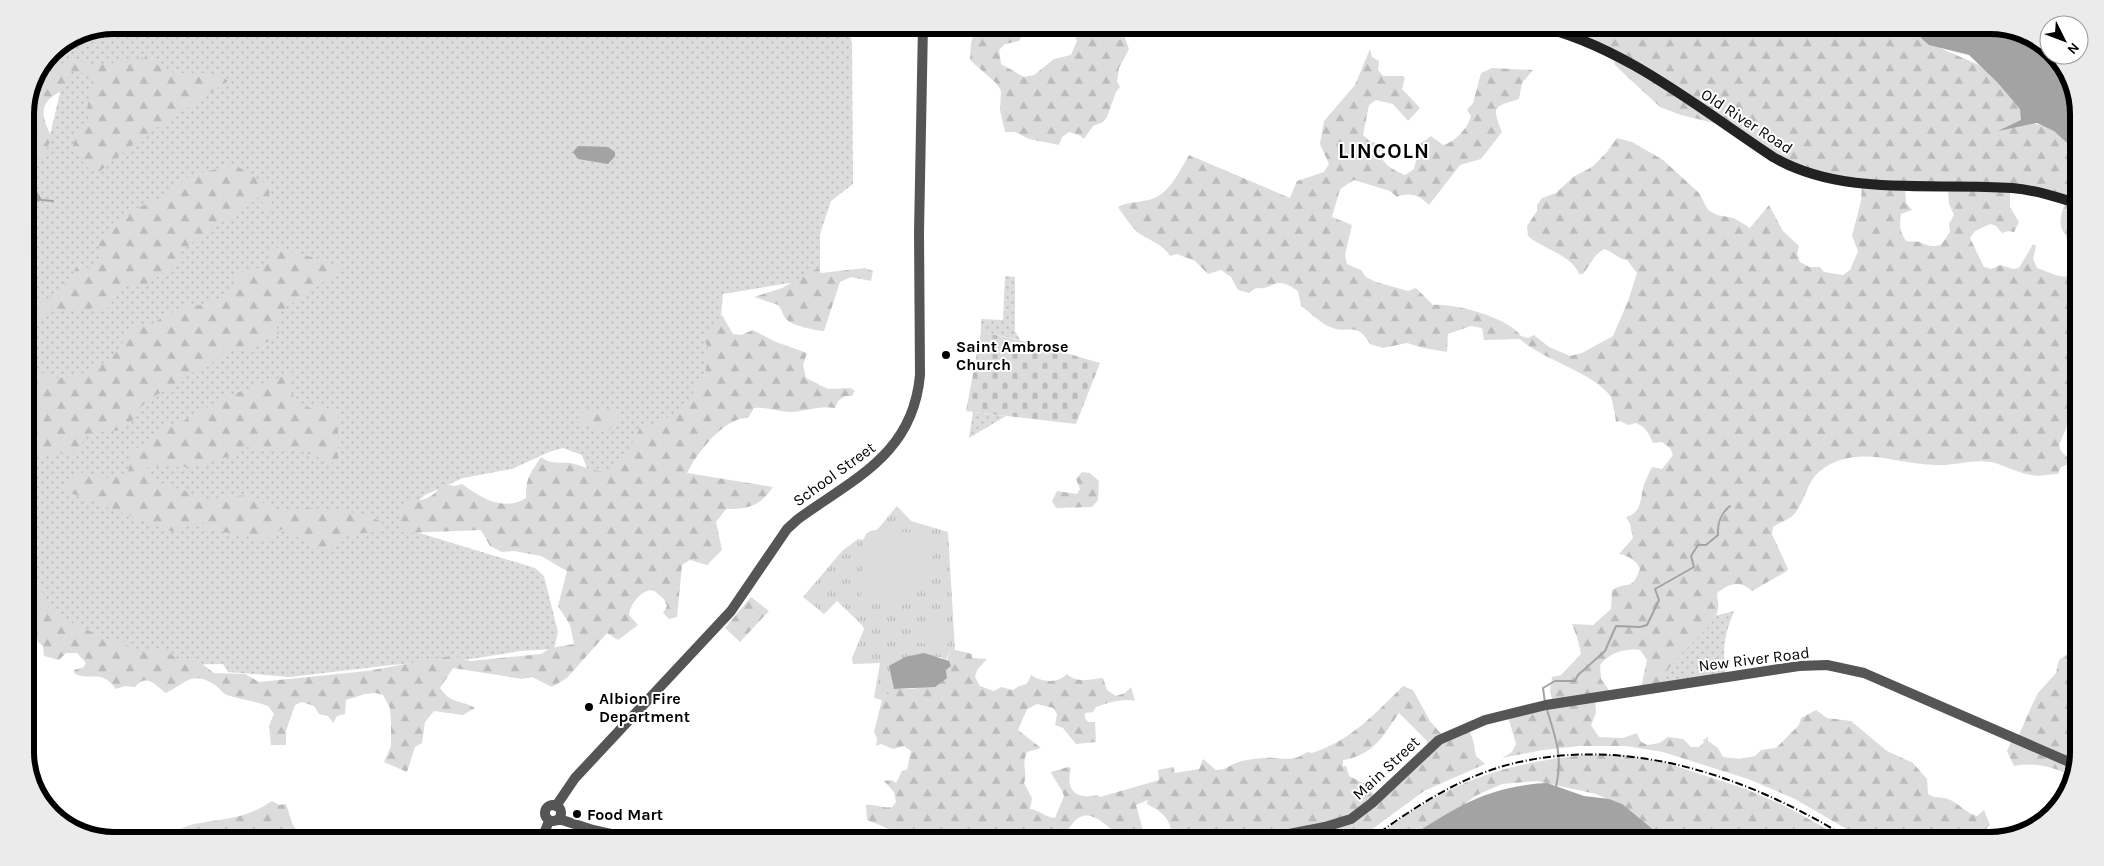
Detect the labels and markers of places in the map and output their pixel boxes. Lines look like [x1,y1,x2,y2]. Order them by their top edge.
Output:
place label: Saint Ambrose Church [956,337,1068,374]
marker: Saint Ambrose Church [940,349,952,361]
place label: Albion Fire Department [599,689,690,726]
marker: Albion Fire Department [583,701,595,713]
place label: Food Mart [587,805,663,824]
marker: Food Mart [571,808,583,820]

